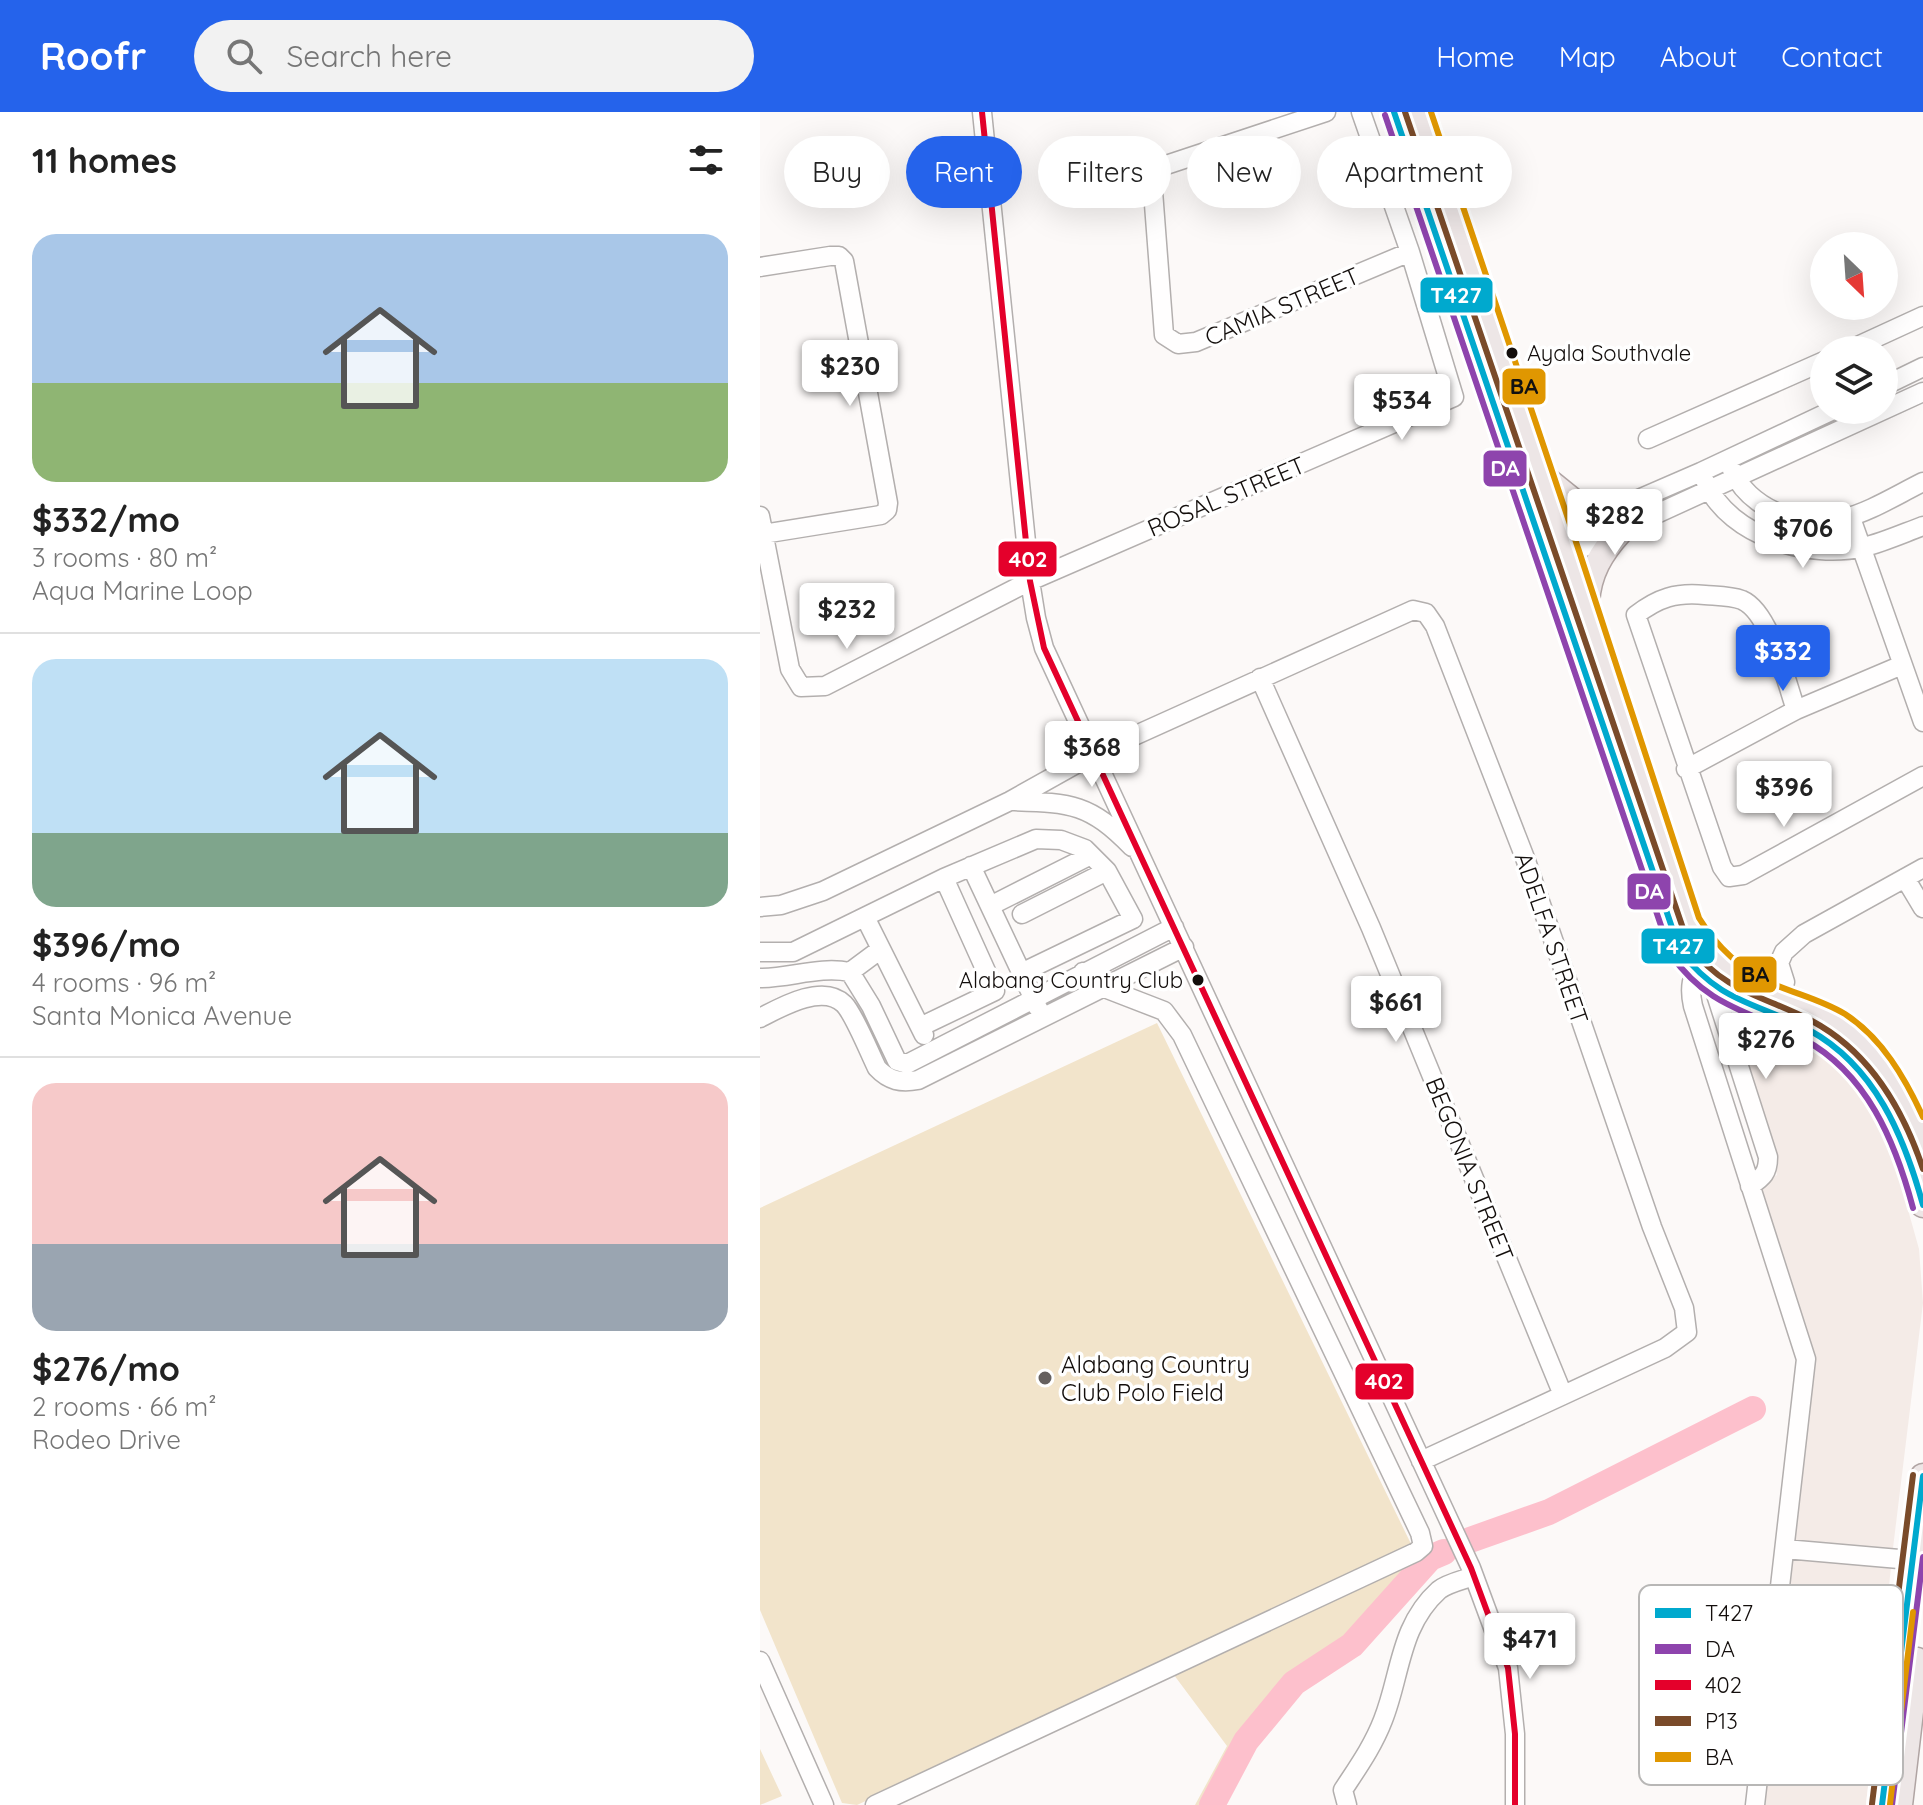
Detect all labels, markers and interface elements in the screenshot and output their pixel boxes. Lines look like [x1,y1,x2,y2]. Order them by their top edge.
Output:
search box [194,20,754,92]
text: Roofr [40,32,146,80]
icon: search [222,34,266,78]
text: Search here [286,37,452,75]
text: Home [1436,39,1515,74]
text: Map [1559,39,1616,74]
text: About [1660,39,1737,74]
text: Contact [1781,39,1883,74]
chip: Buy [784,136,890,208]
chip: Rent [906,136,1022,208]
chip: Filters [1038,136,1171,208]
chip: New [1187,136,1301,208]
chip: Apartment [1317,136,1512,208]
icon: filters [684,138,728,182]
text: 11 homes [32,139,177,182]
north arrow [1810,232,1898,320]
map controls [1810,232,1898,424]
street label: CAMIA STREET [1200,260,1364,352]
line badge: T427 [1419,276,1494,314]
text: T427 [1430,281,1482,309]
icon: home [308,286,452,430]
button: layers [1810,336,1898,424]
place label: Ayala Southvale [1527,339,1691,367]
pin: $230 [803,340,897,408]
marker: Ayala Southvale [1504,345,1520,361]
text: $230 [820,349,880,382]
line badge: BA [1501,367,1547,406]
text: BA [1510,372,1538,400]
pin: $534 [1355,374,1449,442]
text: $534 [1372,383,1432,416]
street label: ROSAL STREET [1143,449,1309,543]
line badge: DA [1482,449,1528,488]
text: DA [1490,454,1520,482]
pin: $282 [1568,489,1662,557]
text: $332/mo [32,498,180,541]
text: $282 [1585,498,1645,531]
pin: $706 [1756,502,1850,570]
text: $706 [1773,511,1833,544]
line badge: 402 [997,540,1058,578]
text: 3 rooms · 80 m² [32,541,217,574]
text: 402 [1009,545,1047,573]
text: Aqua Marine Loop [32,574,253,607]
pin: $232 [800,583,894,651]
text: $232 [817,592,877,625]
pin: $332 [1736,625,1830,693]
text: $332 [1754,634,1812,667]
icon: home [308,711,452,855]
pin: $368 [1045,721,1139,789]
text: $368 [1063,730,1121,763]
pin: $396 [1737,761,1831,829]
text: $396 [1755,770,1813,803]
street label: ADELFA STREET [1509,848,1595,1028]
line badge: DA [1626,872,1672,911]
text: DA [1634,877,1664,905]
text: $396/mo [32,923,181,966]
line badge: T427 [1640,927,1716,965]
text: T427 [1652,932,1704,960]
line badge: BA [1732,955,1778,994]
text: BA [1741,960,1769,988]
text: 4 rooms · 96 m² [32,966,216,999]
place label: Alabang Country Club [959,966,1183,994]
marker: Alabang Country Club [1190,972,1206,988]
pin: $661 [1349,976,1443,1044]
text: $661 [1369,985,1423,1018]
text: Santa Monica Avenue [32,999,292,1032]
pin: $276 [1719,1013,1813,1081]
text: $276 [1737,1022,1795,1055]
street label: BEGONIA STREET [1419,1073,1521,1265]
icon: home [308,1135,452,1279]
text: $276/mo [32,1347,180,1390]
place label: Alabang Country Club Polo Field [1061,1349,1250,1407]
line badge: 402 [1354,1362,1415,1401]
text: 402 [1365,1367,1403,1395]
marker: Alabang Country Club Polo Field [1036,1369,1054,1387]
text: 2 rooms · 66 m² [32,1390,217,1423]
text: Rodeo Drive [32,1423,181,1456]
legend [1639,1585,1903,1785]
text: T427 [1705,1599,1753,1627]
pin: $471 [1483,1613,1577,1681]
text: $471 [1502,1622,1558,1655]
text: DA [1705,1635,1735,1663]
text: 402 [1705,1671,1742,1699]
text: P13 [1705,1707,1738,1735]
text: BA [1705,1743,1734,1771]

